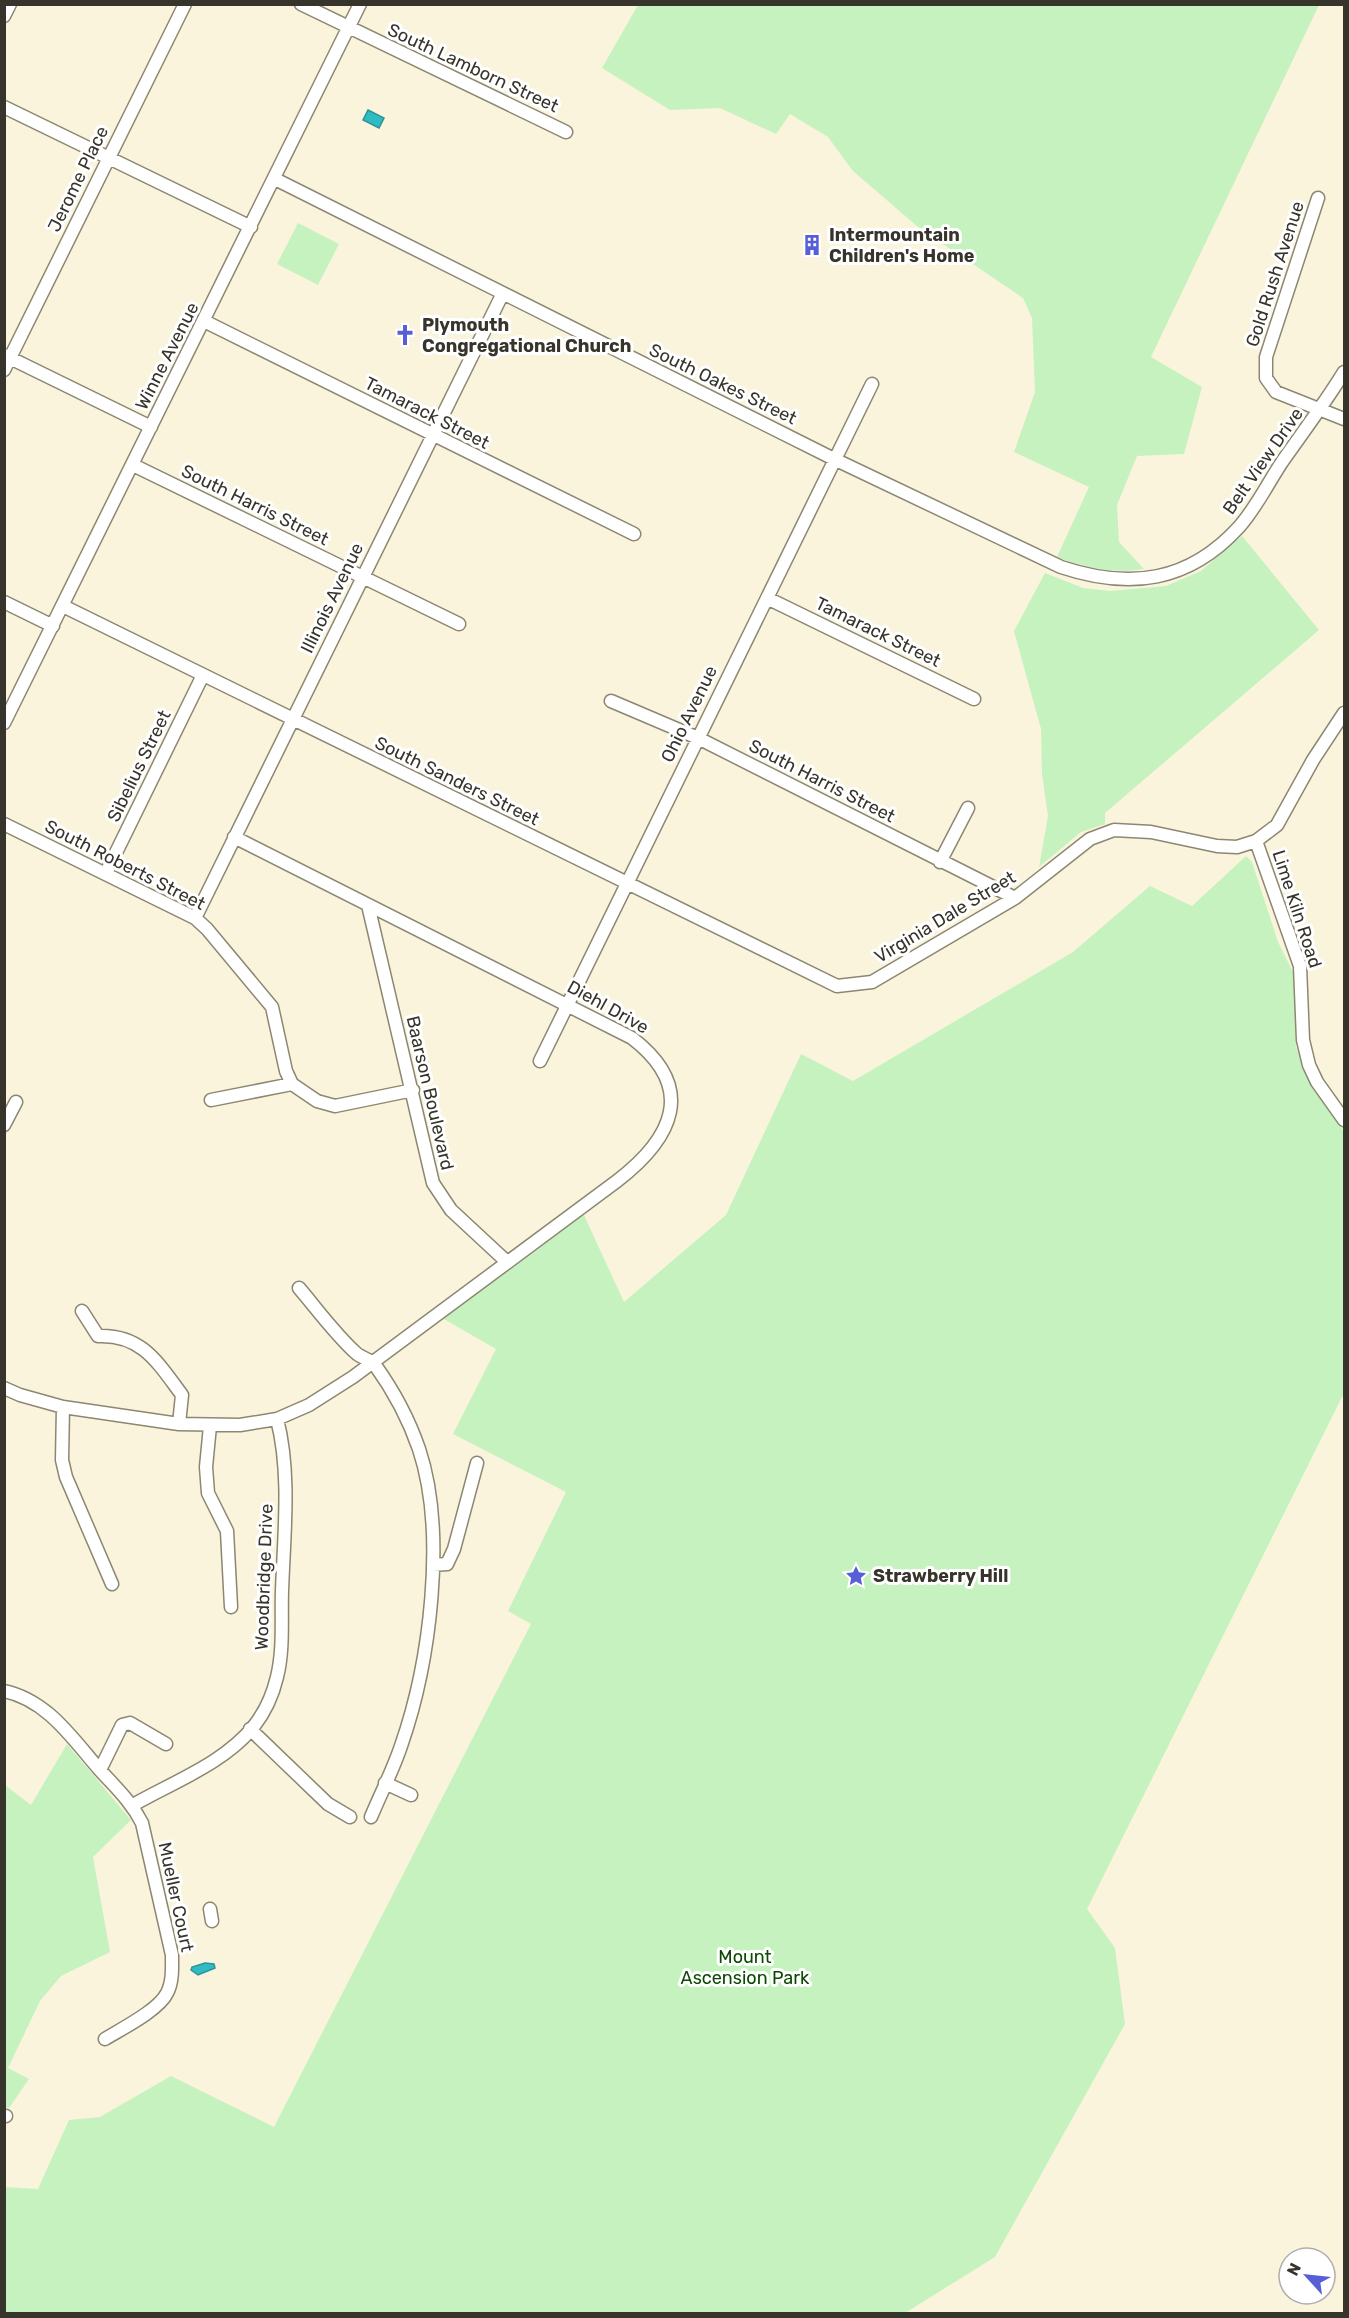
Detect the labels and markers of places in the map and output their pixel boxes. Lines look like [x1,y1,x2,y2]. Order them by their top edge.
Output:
place label: Intermountain Children's Home [829,224,975,267]
building icon: Intermountain Children's Home [800,233,824,257]
place label: Plymouth Congregational Church [422,314,631,357]
church icon: Plymouth Congregational Church [393,323,417,347]
place icon: Strawberry Hill [844,1564,868,1588]
place label: Strawberry Hill [873,1565,1008,1587]

